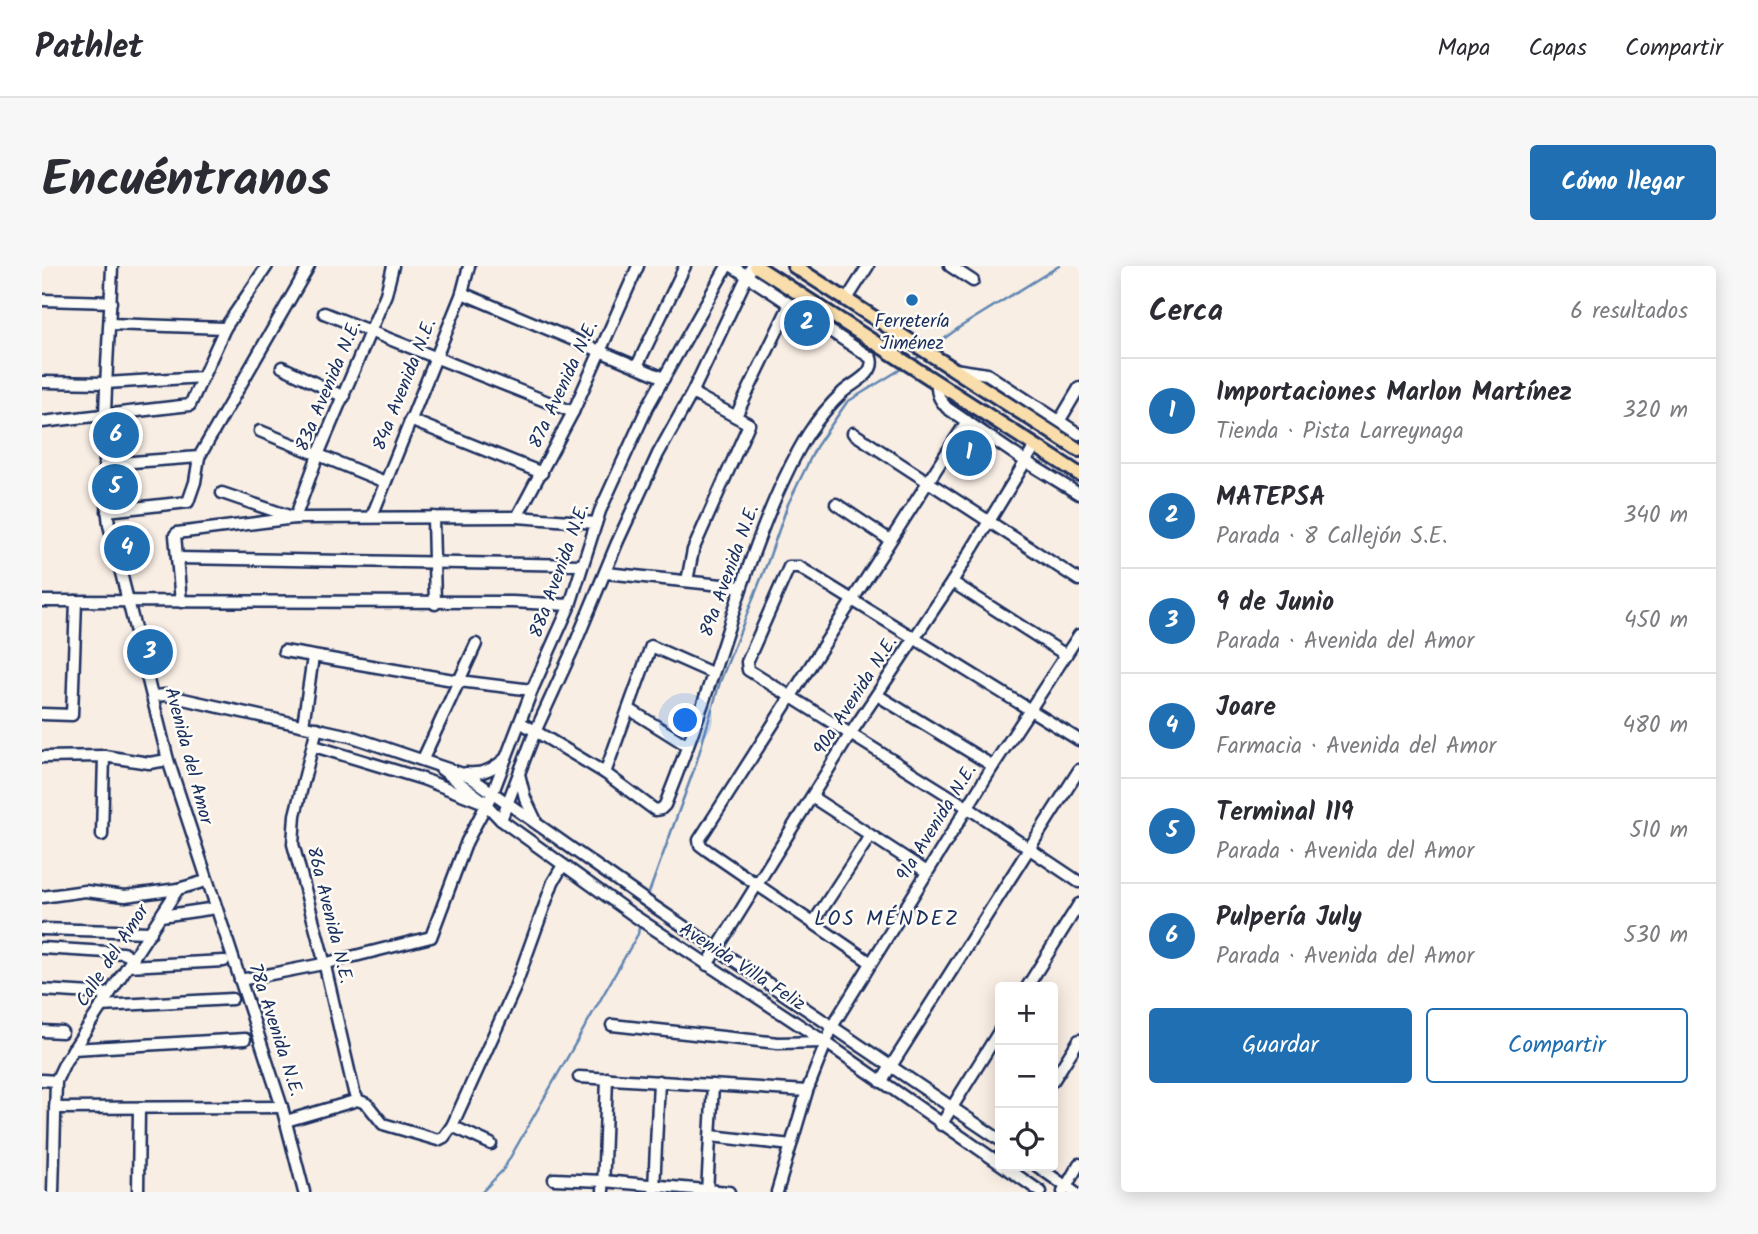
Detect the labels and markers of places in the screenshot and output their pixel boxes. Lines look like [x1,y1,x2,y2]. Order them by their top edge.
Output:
marker: Ferretería Jiménez [904,292,920,308]
pin: 2 [784,297,830,349]
place label: Ferretería Jiménez [874,307,950,359]
pin: 6 [93,409,139,461]
pin: 1 [946,427,992,479]
pin: 5 [92,461,138,513]
pin: 4 [104,522,150,574]
pin: 3 [127,626,173,678]

